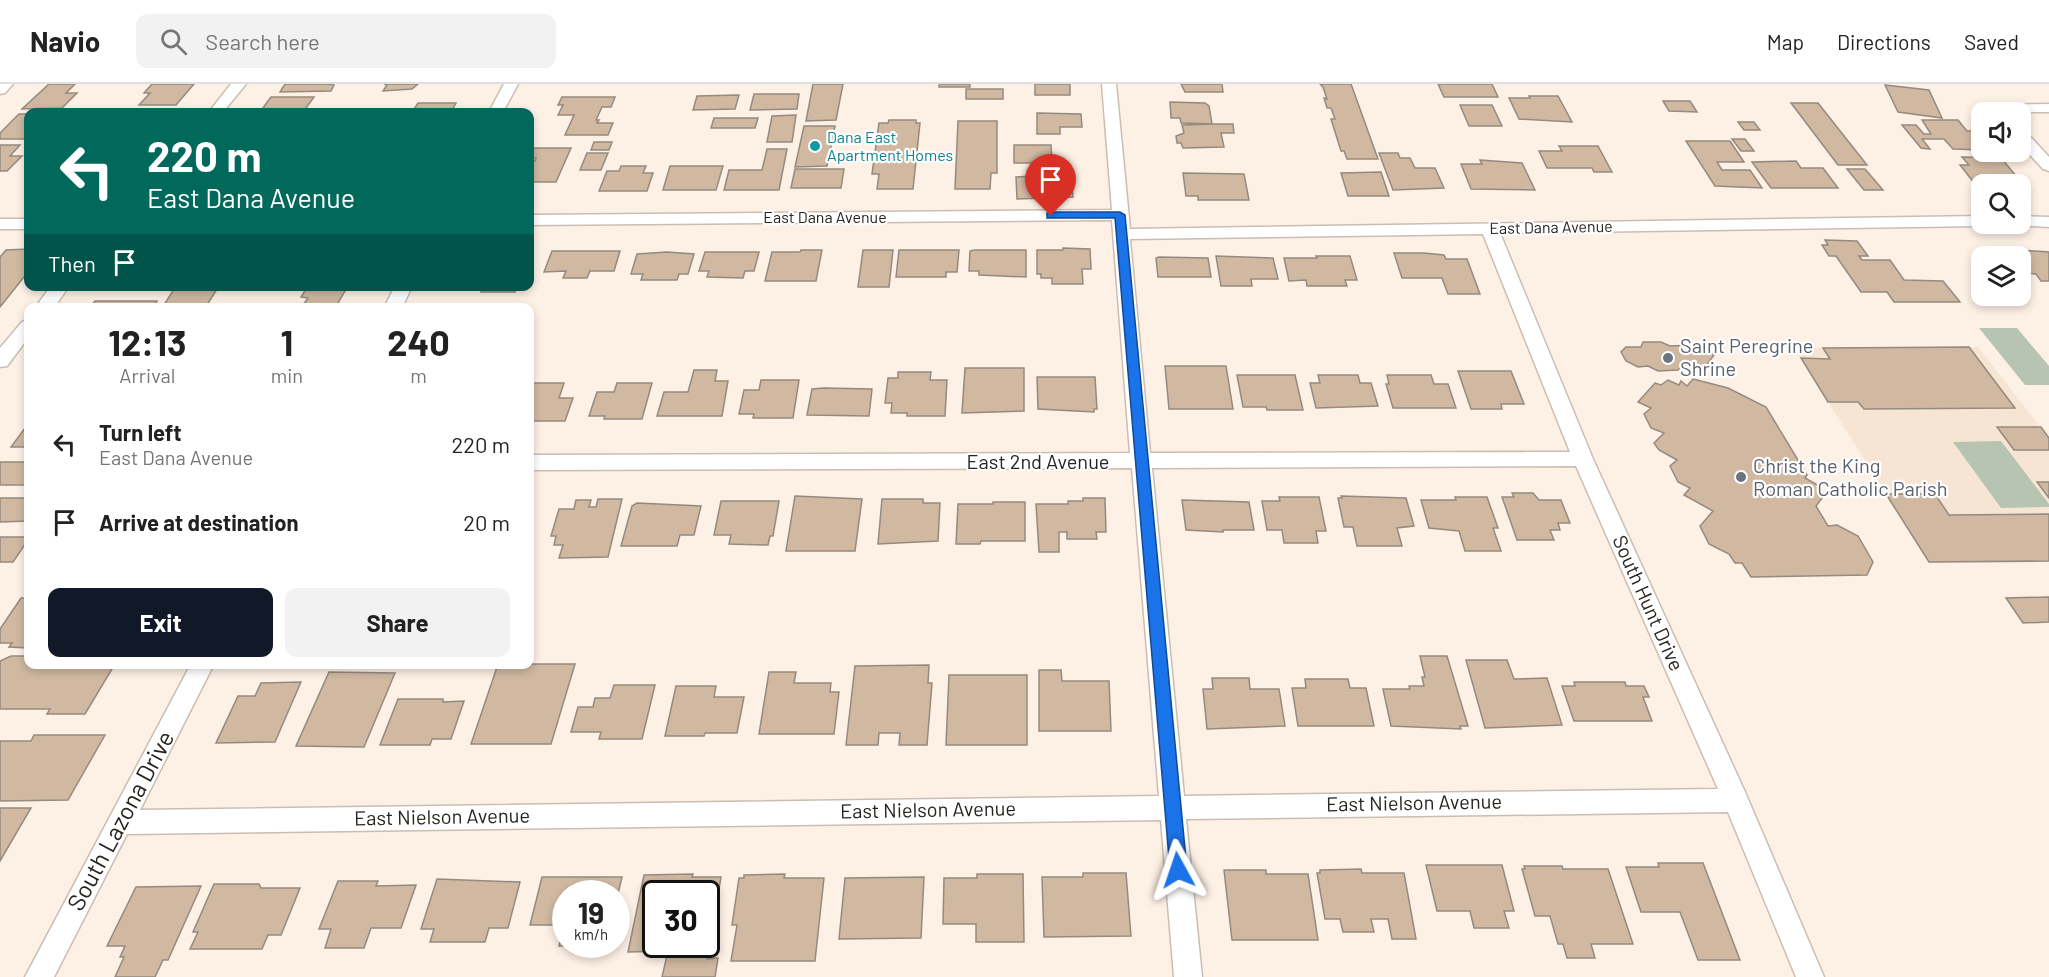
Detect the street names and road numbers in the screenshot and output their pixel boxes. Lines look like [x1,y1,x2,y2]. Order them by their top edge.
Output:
street label: East Dana Avenue [763,207,887,226]
street label: East Dana Avenue [1489,216,1613,237]
street label: East 2nd Avenue [966,449,1110,473]
street label: South Hunt Drive [1608,531,1690,674]
street label: South Lazona Drive [60,725,179,915]
street label: East Nielson Avenue [1326,788,1502,816]
street label: East Nielson Avenue [840,795,1016,823]
street label: East Nielson Avenue [354,802,530,830]

